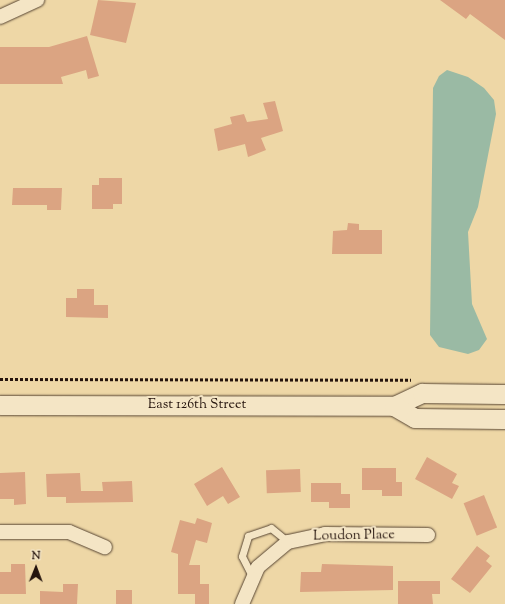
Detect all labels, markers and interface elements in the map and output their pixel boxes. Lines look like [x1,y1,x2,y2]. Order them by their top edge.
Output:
street label: East 126th Street [148,397,246,413]
street label: Loudon Place [313,527,395,545]
north arrow [16,548,56,588]
text: N [32,548,41,564]

